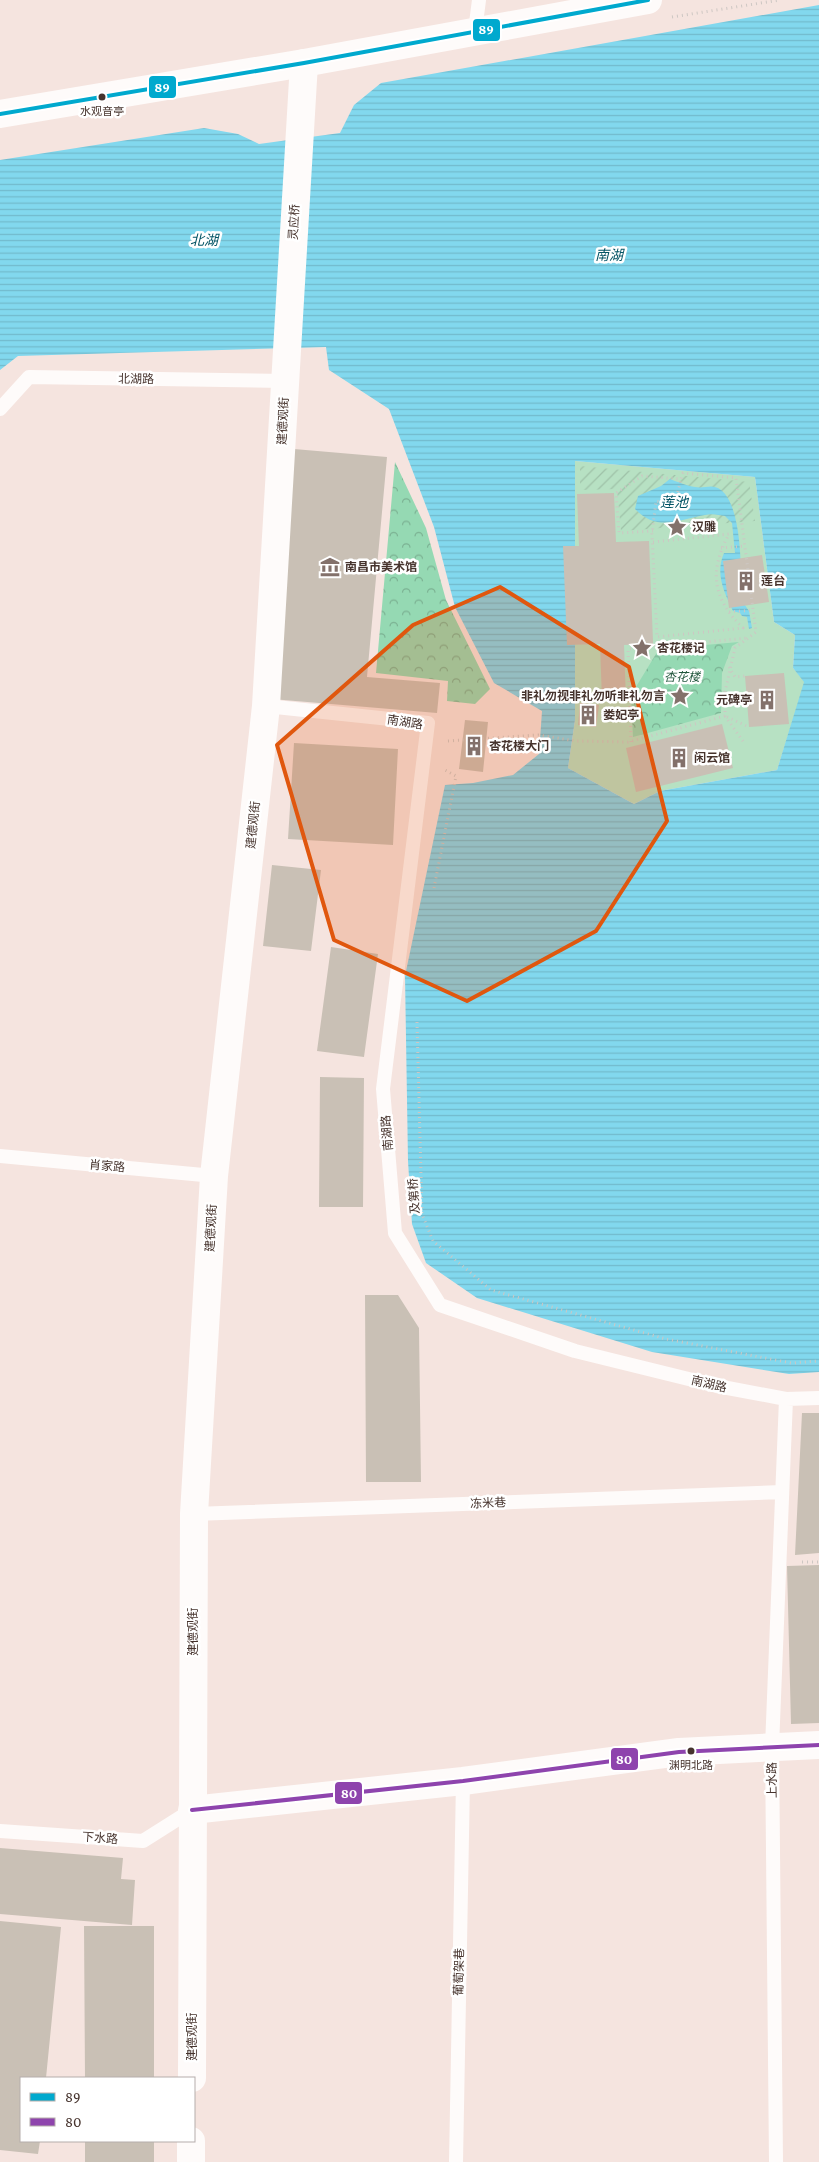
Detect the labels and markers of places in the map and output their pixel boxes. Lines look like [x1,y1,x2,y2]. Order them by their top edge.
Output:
marker: 水观音亭 [97,92,107,102]
place label: 水观音亭 [80,105,124,117]
place icon: 汉雕 [666,516,688,538]
place label: 汉雕 [692,520,716,534]
museum icon: 南昌市美术馆 [319,556,341,578]
place label: 南昌市美术馆 [345,560,417,574]
building icon: 莲台 [735,570,757,592]
place label: 莲台 [761,574,785,588]
place icon: 杏花楼记 [631,637,653,659]
place label: 杏花楼记 [657,641,705,655]
place icon: 非礼勿视非礼勿听非礼勿言 [669,685,691,707]
place label: 非礼勿视非礼勿听非礼勿言 [521,689,665,703]
building icon: 元碑亭 [756,689,778,711]
place label: 元碑亭 [716,693,752,707]
building icon: 娄妃亭 [577,704,599,726]
place label: 娄妃亭 [603,708,639,722]
building icon: 杏花楼大门 [463,735,485,757]
place label: 杏花楼大门 [489,739,549,753]
building icon: 闲云馆 [668,747,690,769]
place label: 闲云馆 [694,751,730,765]
marker: 渊明北路 [686,1746,696,1756]
place label: 渊明北路 [669,1759,713,1771]

